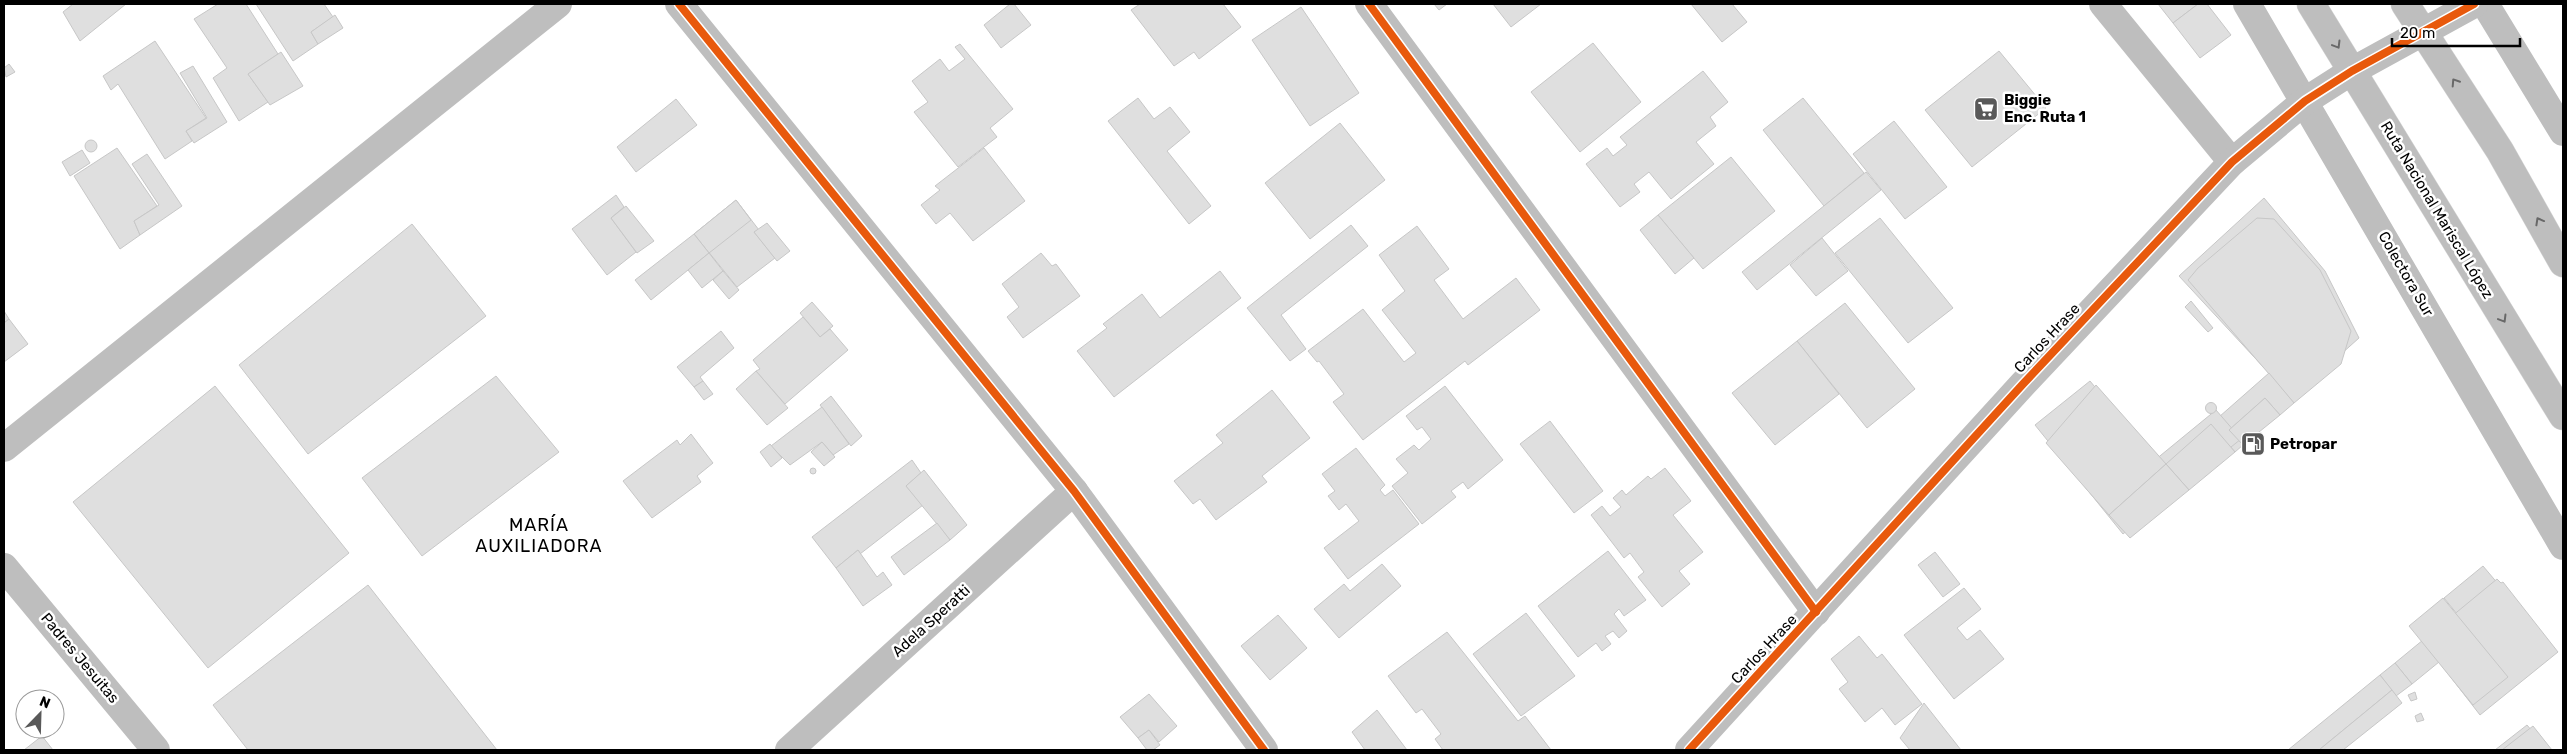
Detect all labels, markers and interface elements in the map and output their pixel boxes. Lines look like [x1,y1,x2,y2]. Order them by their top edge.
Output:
scale bar [2392,15,2520,47]
text: 20 m [2400,24,2435,42]
one-way arrow [2330,40,2340,49]
one-way arrow [2451,78,2461,87]
place label: Biggie Enc. Ruta 1 [2004,91,2086,126]
supermarket icon: Biggie Enc. Ruta 1 [1973,96,1999,122]
street label: Ruta Nacional Mariscal López [2377,118,2497,302]
one-way arrow [2536,217,2546,226]
street label: Colectora Sur [2374,228,2438,320]
street label: Carlos Hrase [2010,300,2084,376]
one-way arrow [2497,313,2507,322]
fuel station icon: Petropar [2240,431,2266,457]
place label: Petropar [2270,435,2337,453]
district label: MARÍA AUXILIADORA [475,514,603,557]
street label: Adela Speratti [888,581,974,661]
street label: Padres Jesuitas [37,609,123,707]
street label: Carlos Hrase [1727,611,1801,687]
north arrow [15,689,65,739]
text: N [37,693,53,712]

